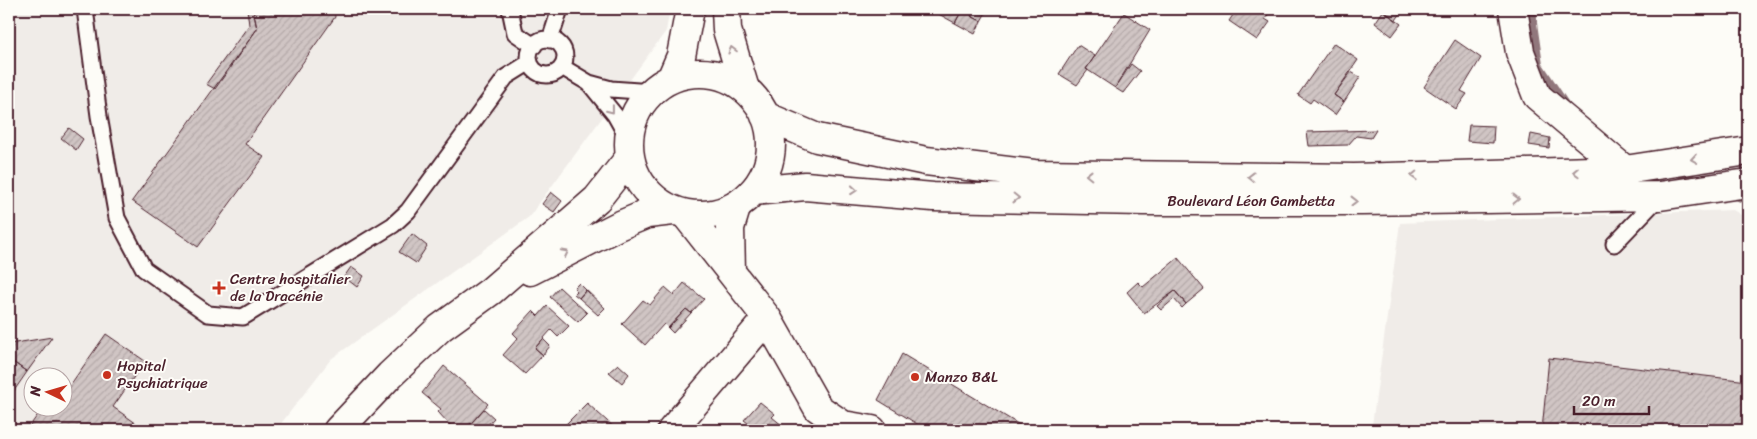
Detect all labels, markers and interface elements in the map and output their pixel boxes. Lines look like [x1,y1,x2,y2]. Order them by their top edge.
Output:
one-way arrow [727,45,738,54]
one-way arrow [605,105,614,114]
one-way arrow [1690,154,1698,164]
one-way arrow [1572,166,1580,177]
one-way arrow [1085,169,1093,180]
one-way arrow [1410,171,1418,181]
one-way arrow [1247,172,1255,182]
one-way arrow [850,184,858,195]
street label: Boulevard Léon Gambetta [1167,188,1335,214]
one-way arrow [1012,193,1020,203]
one-way arrow [1512,193,1520,204]
one-way arrow [1350,196,1358,206]
one-way arrow [560,249,569,259]
place label: Centre hospitalier de la Dracénie [230,266,351,309]
marker: Centre hospitalier de la Dracénie [212,281,226,295]
place label: Hopital Psychiatrique [117,353,208,396]
place label: Manzo B&L [925,364,998,390]
north arrow [22,366,72,416]
marker: Hopital Psychiatrique [101,369,113,381]
marker: Manzo B&L [909,371,921,383]
scale bar [1574,384,1650,416]
text: N [23,385,48,398]
text: 20 m [1582,388,1616,414]

